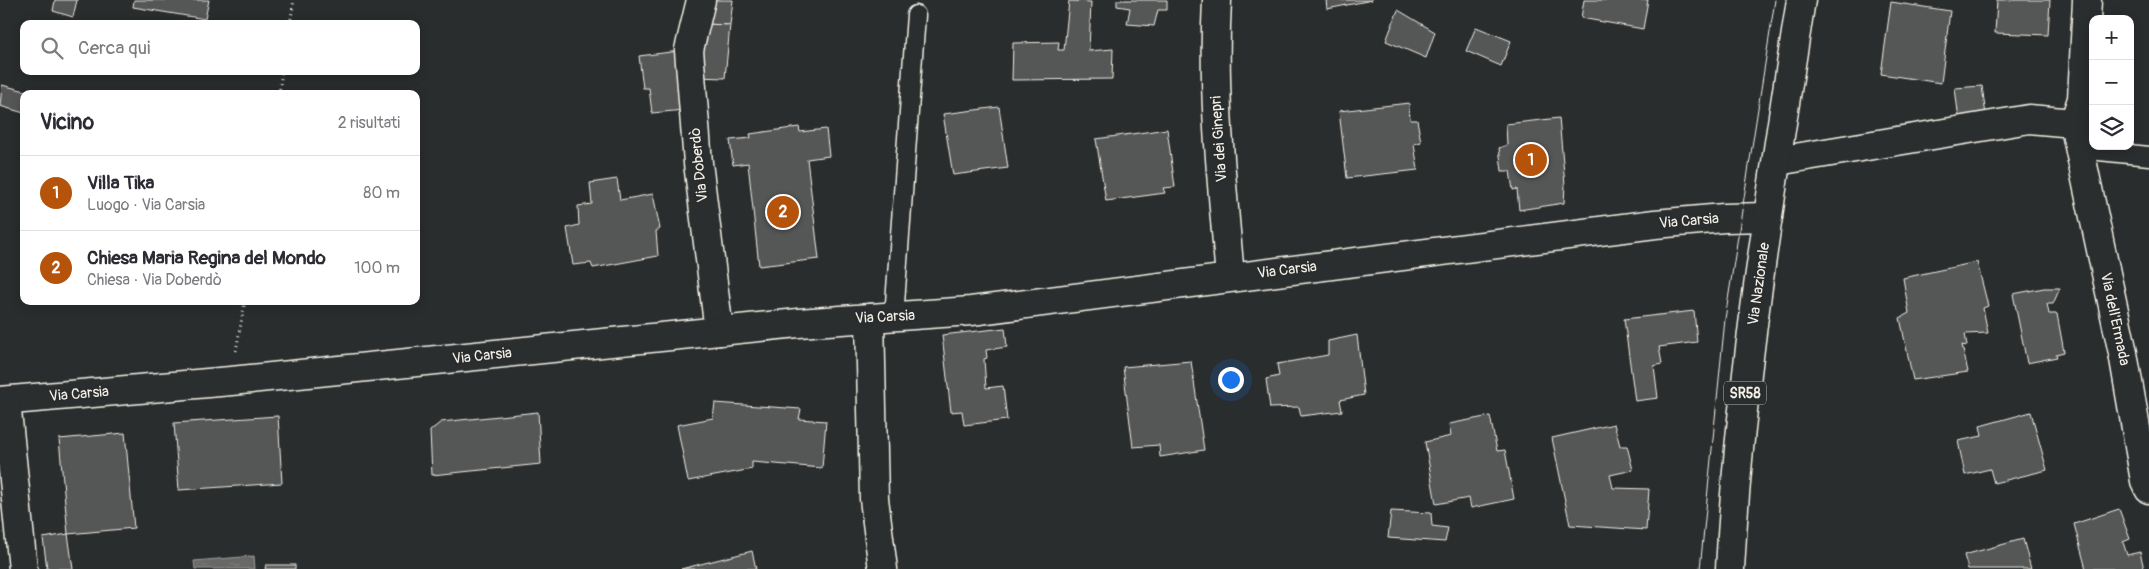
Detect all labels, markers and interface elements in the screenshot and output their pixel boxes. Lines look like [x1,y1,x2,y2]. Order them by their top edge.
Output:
map controls [2089,15,2134,150]
button: + [2089,15,2134,60]
search box [20,20,420,75]
icon: search [38,34,66,62]
text: Cerca qui [78,36,150,60]
button: − [2089,60,2134,105]
street label: Via dei Ginepri [1206,95,1231,183]
button: layers [2089,105,2134,150]
text: Vicino [40,109,94,136]
text: 2 risultati [338,113,400,133]
street label: Via Doberdò [686,127,712,203]
pin: 1 [1515,141,1547,179]
text: Villa Tika [87,171,154,195]
text: 1 [53,183,59,203]
text: 80 m [363,183,400,203]
pin: 2 [767,193,799,231]
text: Luogo · Via Carsia [87,195,205,215]
street label: Via Carsia [1658,209,1720,233]
street label: Via Nazionale [1744,241,1774,327]
text: Chiesa Maria Regina del Mondo [87,246,326,270]
street label: Via Carsia [1256,257,1318,283]
text: 2 [52,258,60,278]
text: 100 m [354,258,400,278]
text: Chiesa · Via Doberdò [87,270,222,290]
street label: Via dell'Ermada [2096,271,2134,367]
street label: Via Carsia [855,306,915,328]
street label: Via Carsia [451,343,513,369]
your location [1218,367,1244,393]
street label: Via Carsia [48,382,110,406]
road number: SR58 [1724,382,1766,404]

